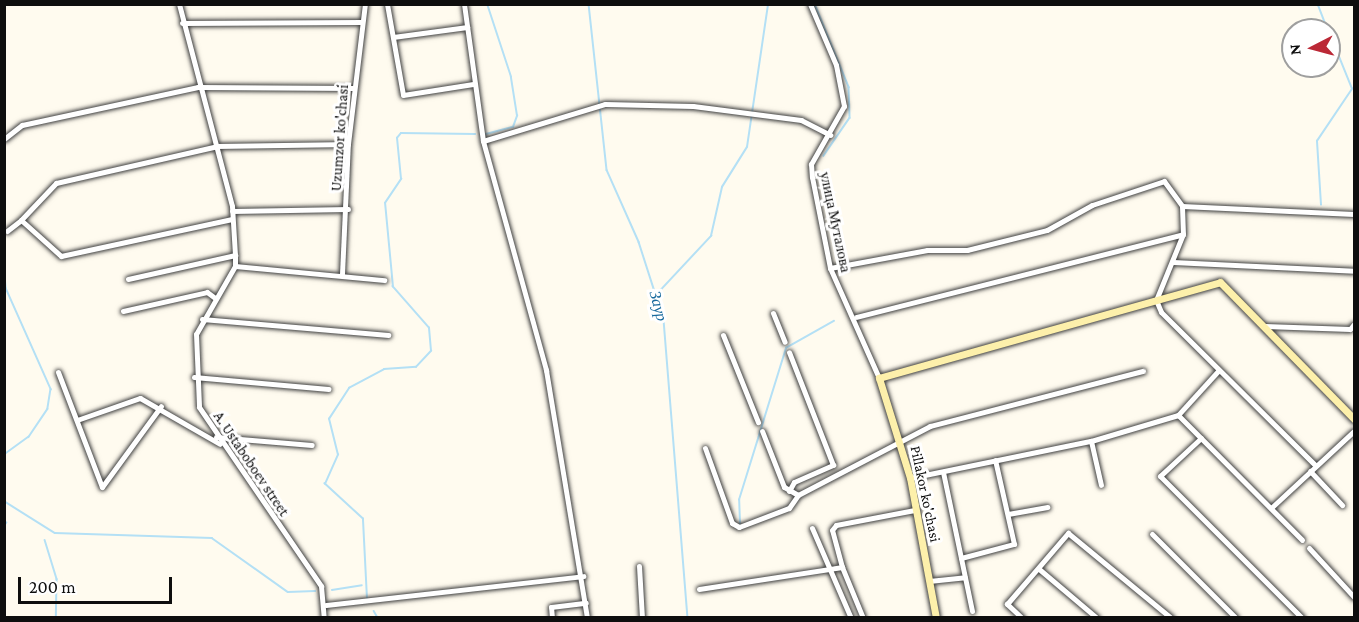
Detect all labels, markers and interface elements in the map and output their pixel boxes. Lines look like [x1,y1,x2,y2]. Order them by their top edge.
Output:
north arrow [1281,18,1341,78]
text: N [1286,43,1304,56]
street label: Uzumzor ko'chasi [327,84,353,192]
street label: улица Муталова [816,170,854,274]
water label: Заур [645,289,671,323]
street label: A. Ustaboboev street [209,408,293,520]
street label: Pillakor ko'chasi [906,444,944,544]
scale bar [21,565,176,603]
text: 200 m [29,577,76,597]

